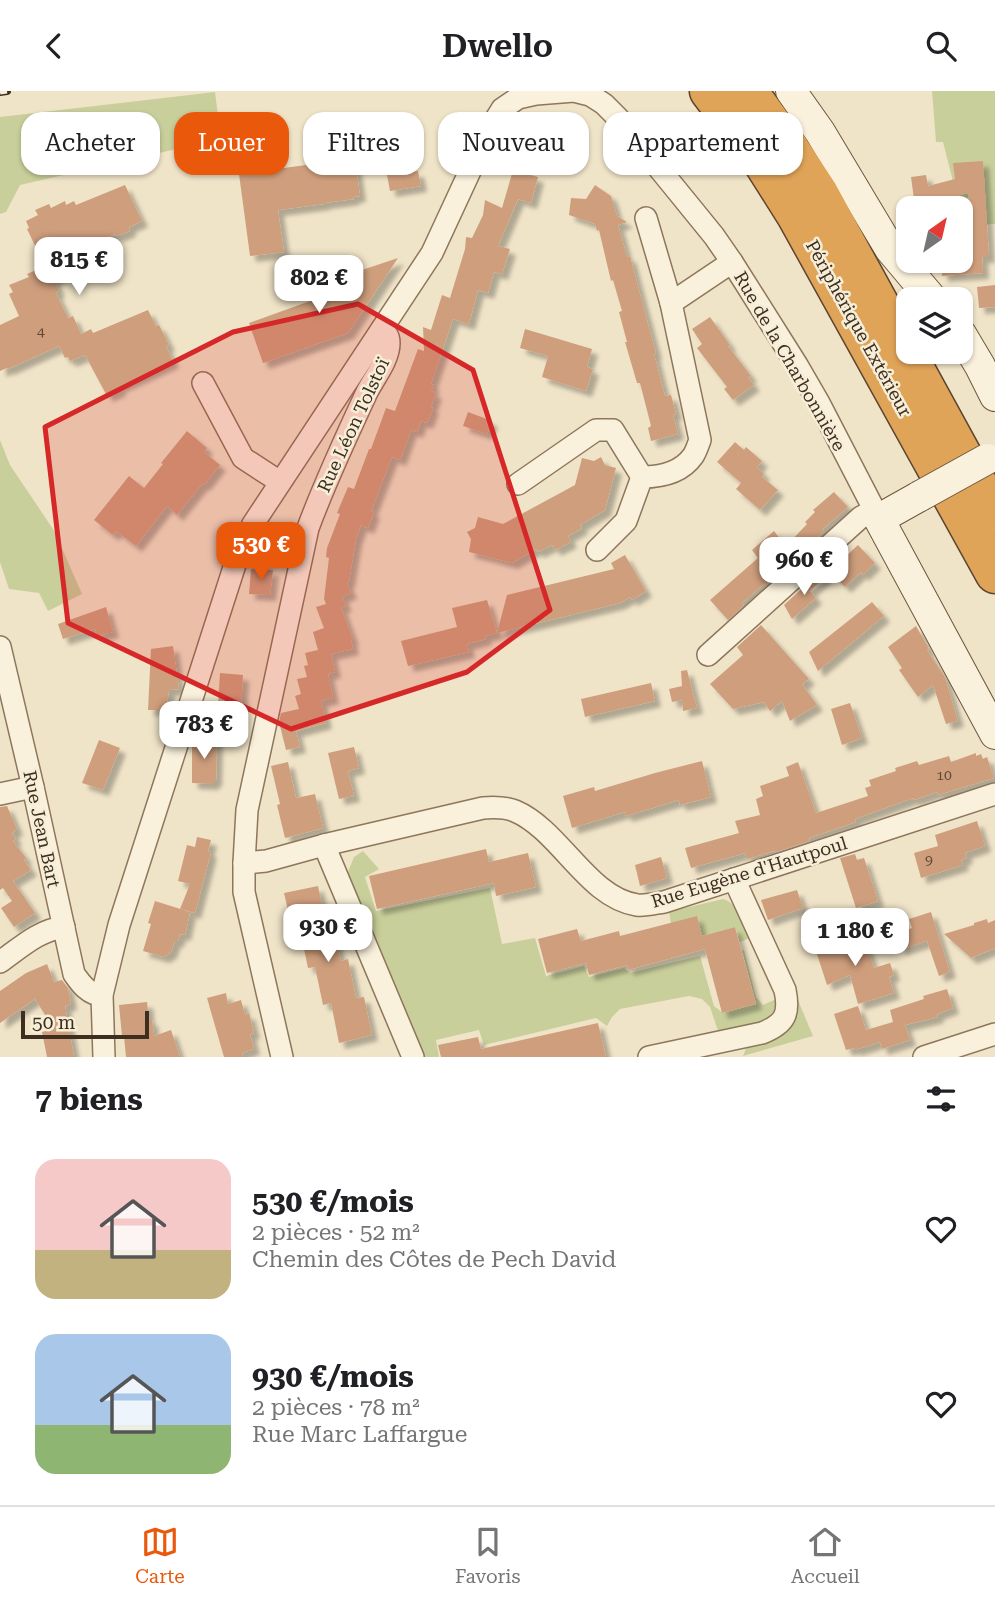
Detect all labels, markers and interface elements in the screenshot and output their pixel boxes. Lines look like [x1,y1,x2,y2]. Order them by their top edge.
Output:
icon: back [35,27,73,65]
text: Dwello [442,27,553,65]
icon: search [922,27,960,65]
chip: Acheter [21,112,160,175]
chip: Louer [174,112,289,175]
chip: Filtres [303,112,424,175]
chip: Nouveau [438,112,589,175]
chip: Appartement [603,112,803,175]
north arrow [896,196,973,273]
map controls [896,196,973,364]
street label: Périphérique Extérieur [802,236,916,420]
pin: 815 € [30,237,128,297]
text: 815 € [50,246,108,273]
pin: 802 € [270,255,368,315]
text: 802 € [290,264,348,291]
street label: Rue de la Charbonnière [730,267,850,455]
button: layers [896,287,973,364]
house number: 4 [37,323,45,339]
street label: Rue Léon Tolstoï [313,354,393,495]
pin: 530 € [212,523,310,582]
text: 530 € [232,531,290,558]
pin: 960 € [755,538,853,597]
text: 960 € [775,546,833,573]
pin: 783 € [155,701,253,761]
text: 783 € [175,710,233,737]
house number: 10 [936,767,952,783]
street label: Rue Jean Bart [19,768,65,890]
street label: Rue Eugène d'Hautpoul [648,832,850,912]
house number: 9 [925,852,933,868]
pin: 930 € [279,905,377,964]
pin: 1 180 € [790,909,920,968]
text: 930 € [299,913,357,940]
text: 1 180 € [817,917,893,944]
scale bar [21,1008,149,1040]
text: 50 m [32,1011,75,1034]
icon: filters [922,1080,960,1118]
text: 7 biens [35,1082,143,1117]
text: 530 €/mois [252,1184,414,1219]
icon: home [91,1187,175,1271]
icon: heart [922,1210,960,1248]
text: 2 pièces · 52 m² [252,1219,420,1246]
text: Chemin des Côtes de Pech David [252,1246,616,1273]
text: 930 €/mois [252,1359,414,1394]
icon: home [91,1362,175,1446]
icon: heart [922,1385,960,1423]
text: 2 pièces · 78 m² [252,1394,420,1421]
text: Rue Marc Laffargue [252,1421,467,1448]
tab: Carte [135,1523,185,1588]
tab: Favoris [455,1523,521,1588]
tab: Accueil [791,1523,860,1588]

